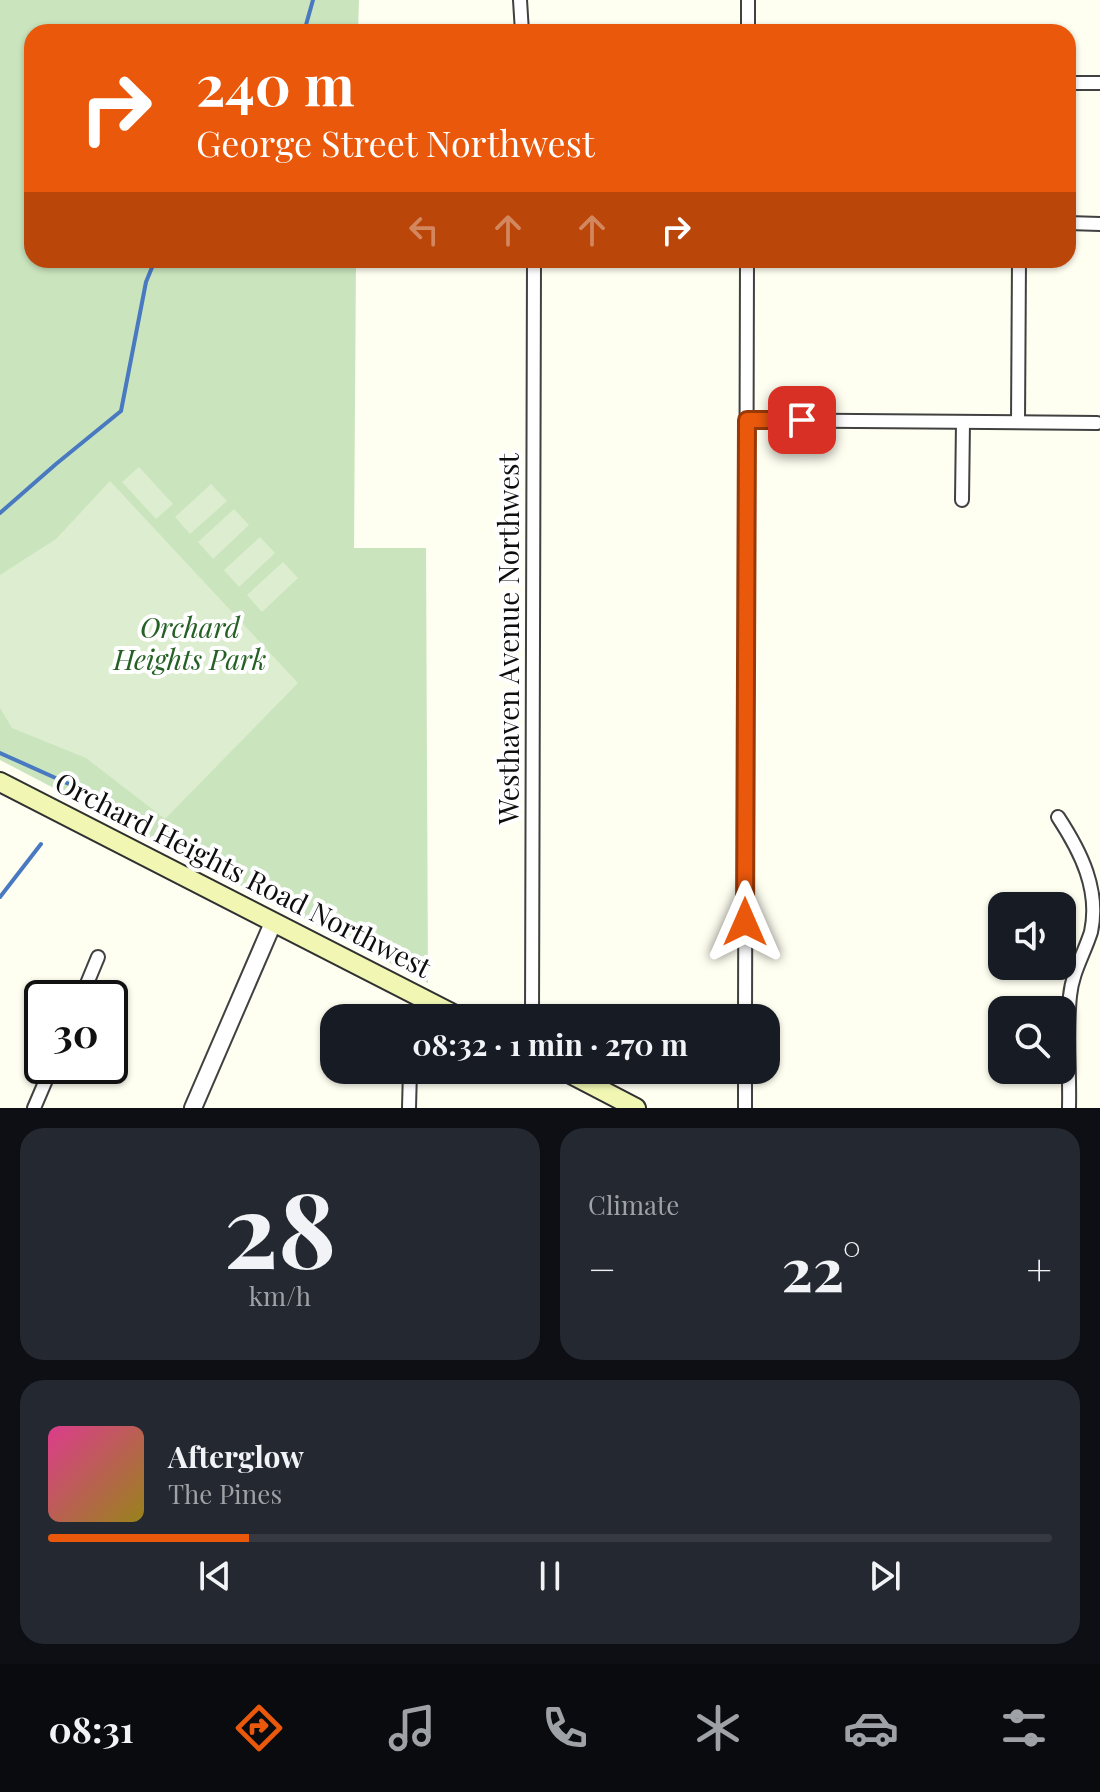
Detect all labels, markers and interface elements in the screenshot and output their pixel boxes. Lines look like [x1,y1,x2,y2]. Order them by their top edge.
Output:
text: 240 m [196,46,355,121]
icon: right [64,56,168,160]
text: George Street Northwest [196,118,595,166]
icon: left [402,208,446,252]
icon: ahead [486,208,530,252]
icon: ahead [570,208,614,252]
icon: right [654,208,698,252]
pin [768,386,836,454]
icon: arrive [780,398,824,442]
street label: Westhaven Avenue Northwest [489,452,526,826]
park label: Orchard Heights Park [113,608,266,677]
street label: Orchard Heights Road Northwest [49,762,439,985]
position arrow [703,880,787,964]
map controls [988,892,1076,1084]
button: sound [988,892,1076,980]
speed limit sign: 30 [24,980,128,1084]
button: search [988,996,1076,1084]
text: 08:32 · 1 min · 270 m [412,1024,688,1064]
text: 28 [224,1156,336,1295]
text: Climate [588,1187,679,1222]
text: 22° [781,1227,861,1307]
text: − [588,1238,616,1297]
text: + [1026,1238,1052,1297]
text: km/h [249,1278,311,1313]
text: Afterglow [168,1436,304,1476]
text: The Pines [168,1476,282,1511]
icon: previous [193,1554,237,1598]
icon: pause [528,1554,572,1598]
icon: next [863,1554,907,1598]
icon: directions [231,1700,287,1756]
icon: music [384,1700,440,1756]
icon: phone [537,1700,593,1756]
icon: climate [690,1700,746,1756]
icon: car [843,1700,899,1756]
icon: filters [996,1700,1052,1756]
text: 08:31 [48,1704,134,1752]

